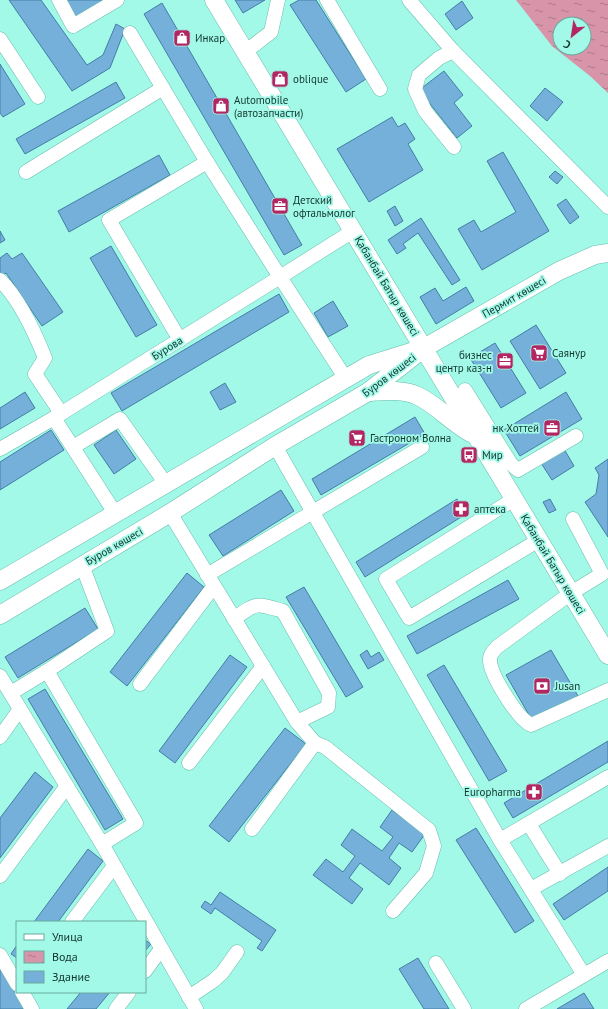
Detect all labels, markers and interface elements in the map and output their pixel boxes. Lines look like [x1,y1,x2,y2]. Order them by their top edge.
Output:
north arrow [552,16,592,56]
shop icon: Инкар [172,28,192,48]
place label: Инкар [195,31,225,45]
text: С [561,37,573,52]
shop icon: oblique [270,69,290,89]
place label: oblique [293,72,329,86]
place label: Automobile (автозапчасти) [234,93,303,120]
shop icon: Automobile (автозапчасти) [211,96,231,116]
place label: Детский офтальмолог [293,193,356,220]
office icon: Детский офтальмолог [270,196,290,216]
street label: Қабанбай Батыр көшесі [352,233,422,339]
street label: Пермит көшесі [480,273,548,321]
street label: Бурова [149,333,185,363]
supermarket icon: Саянур [529,343,549,363]
place label: Саянур [552,346,586,360]
place label: бизнес центр каз-н [436,348,492,375]
street label: Буров көшесі [359,350,419,400]
office icon: бизнес центр каз-н [495,351,515,371]
office icon: нк Хоттей [542,418,562,438]
place label: нк Хоттей [493,421,539,435]
supermarket icon: Гастроном Волна [347,428,367,448]
place label: Гастроном Волна [370,431,451,445]
bus stop icon: Мир [459,445,479,465]
place label: Мир [482,448,503,462]
pharmacy icon: аптека [451,499,471,519]
place label: аптека [474,502,506,516]
street label: Қабанбай Батыр көшесі [518,511,588,617]
street label: Буров көшесі [83,524,145,568]
bank icon: Jusan [532,676,552,696]
place label: Jusan [554,679,580,693]
pharmacy icon: Europharma [524,782,544,802]
place label: Europharma [464,785,521,799]
legend [16,921,146,993]
text: Улица [52,929,83,944]
text: Вода [52,949,78,964]
text: Здание [52,969,90,984]

